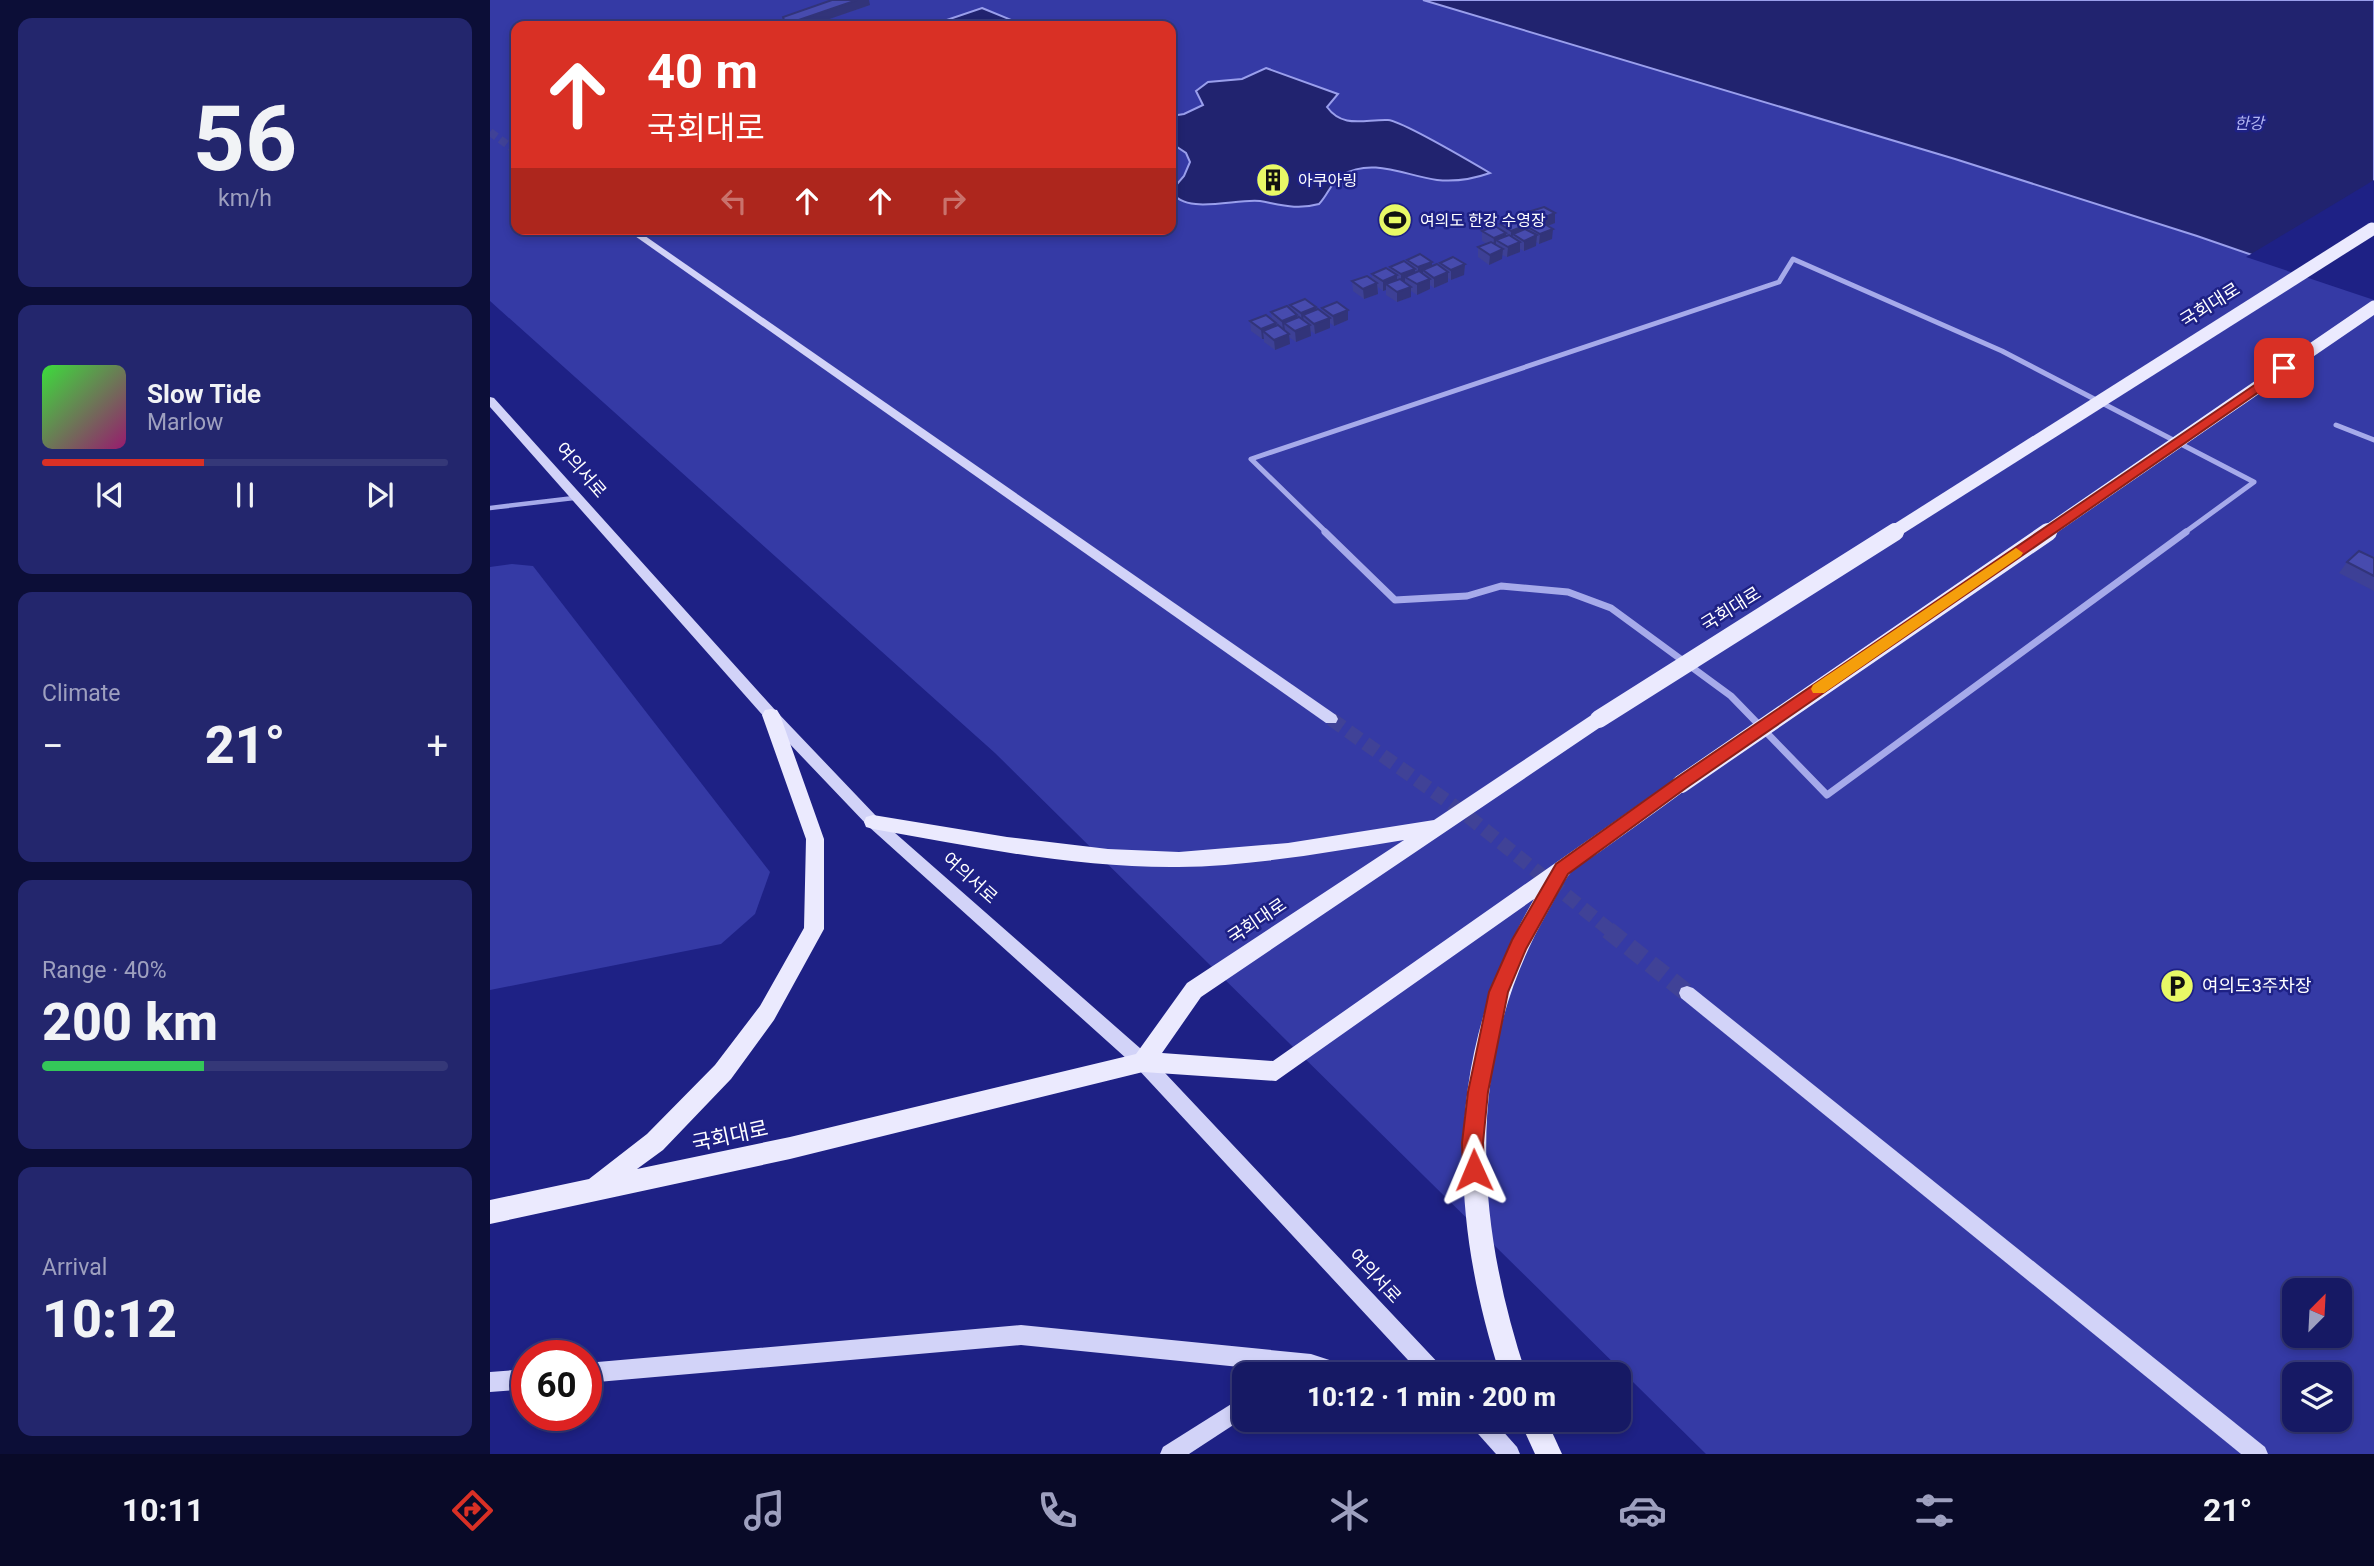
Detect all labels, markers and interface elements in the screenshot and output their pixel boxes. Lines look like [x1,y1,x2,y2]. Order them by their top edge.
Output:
text: 40 m [647,43,758,100]
icon: ahead [532,49,623,140]
text: 56 [193,86,297,192]
text: 국회대로 [647,109,765,147]
water label: 한강 [2234,114,2266,133]
building icon: 아쿠아링 [1254,161,1292,199]
place label: 아쿠아링 [1298,171,1357,190]
icon: left [715,182,753,220]
icon: ahead [788,182,826,220]
icon: ahead [861,182,899,220]
icon: right [934,182,972,220]
text: km/h [218,185,272,212]
sports icon: 여의도 한강 수영장 [1376,201,1414,239]
place label: 여의도 한강 수영장 [1420,211,1546,230]
street label: 국회대로 [2176,278,2243,331]
pin [2254,338,2314,398]
icon: arrive [2265,349,2303,387]
text: Slow Tide [147,379,261,409]
text: Marlow [147,409,223,436]
street label: 여의서로 [552,438,611,502]
icon: previous [91,476,129,514]
icon: pause [226,476,264,514]
icon: next [361,476,399,514]
street label: 국회대로 [1697,582,1764,635]
text: Climate [42,680,121,707]
text: 21° [205,715,285,776]
text: − [42,724,64,768]
text: + [426,724,448,768]
street label: 여의서로 [939,848,1002,908]
street label: 국회대로 [1223,893,1290,948]
text: Range · 40% [42,957,167,984]
parking icon: 여의도3주차장 [2158,967,2196,1005]
place label: 여의도3주차장 [2202,975,2311,996]
text: 200 km [42,992,218,1053]
street label: 국회대로 [690,1116,770,1156]
position arrow [1437,1133,1511,1207]
street label: 여의서로 [1345,1244,1406,1307]
text: Arrival [42,1254,107,1281]
north arrow [2282,1278,2352,1348]
map controls [2282,1278,2352,1432]
text: 10:12 [42,1289,177,1350]
speed limit sign: 60 [511,1340,602,1431]
button: layers [2282,1362,2352,1432]
text: 10:12 · 1 min · 200 m [1307,1382,1556,1412]
icon: directions [448,1486,497,1535]
icon: music [740,1486,789,1535]
icon: phone [1033,1486,1082,1535]
icon: climate [1325,1486,1374,1535]
icon: car [1618,1486,1667,1535]
icon: filters [1910,1486,1959,1535]
text: 10:11 [122,1491,204,1529]
text: 21° [2203,1491,2252,1529]

